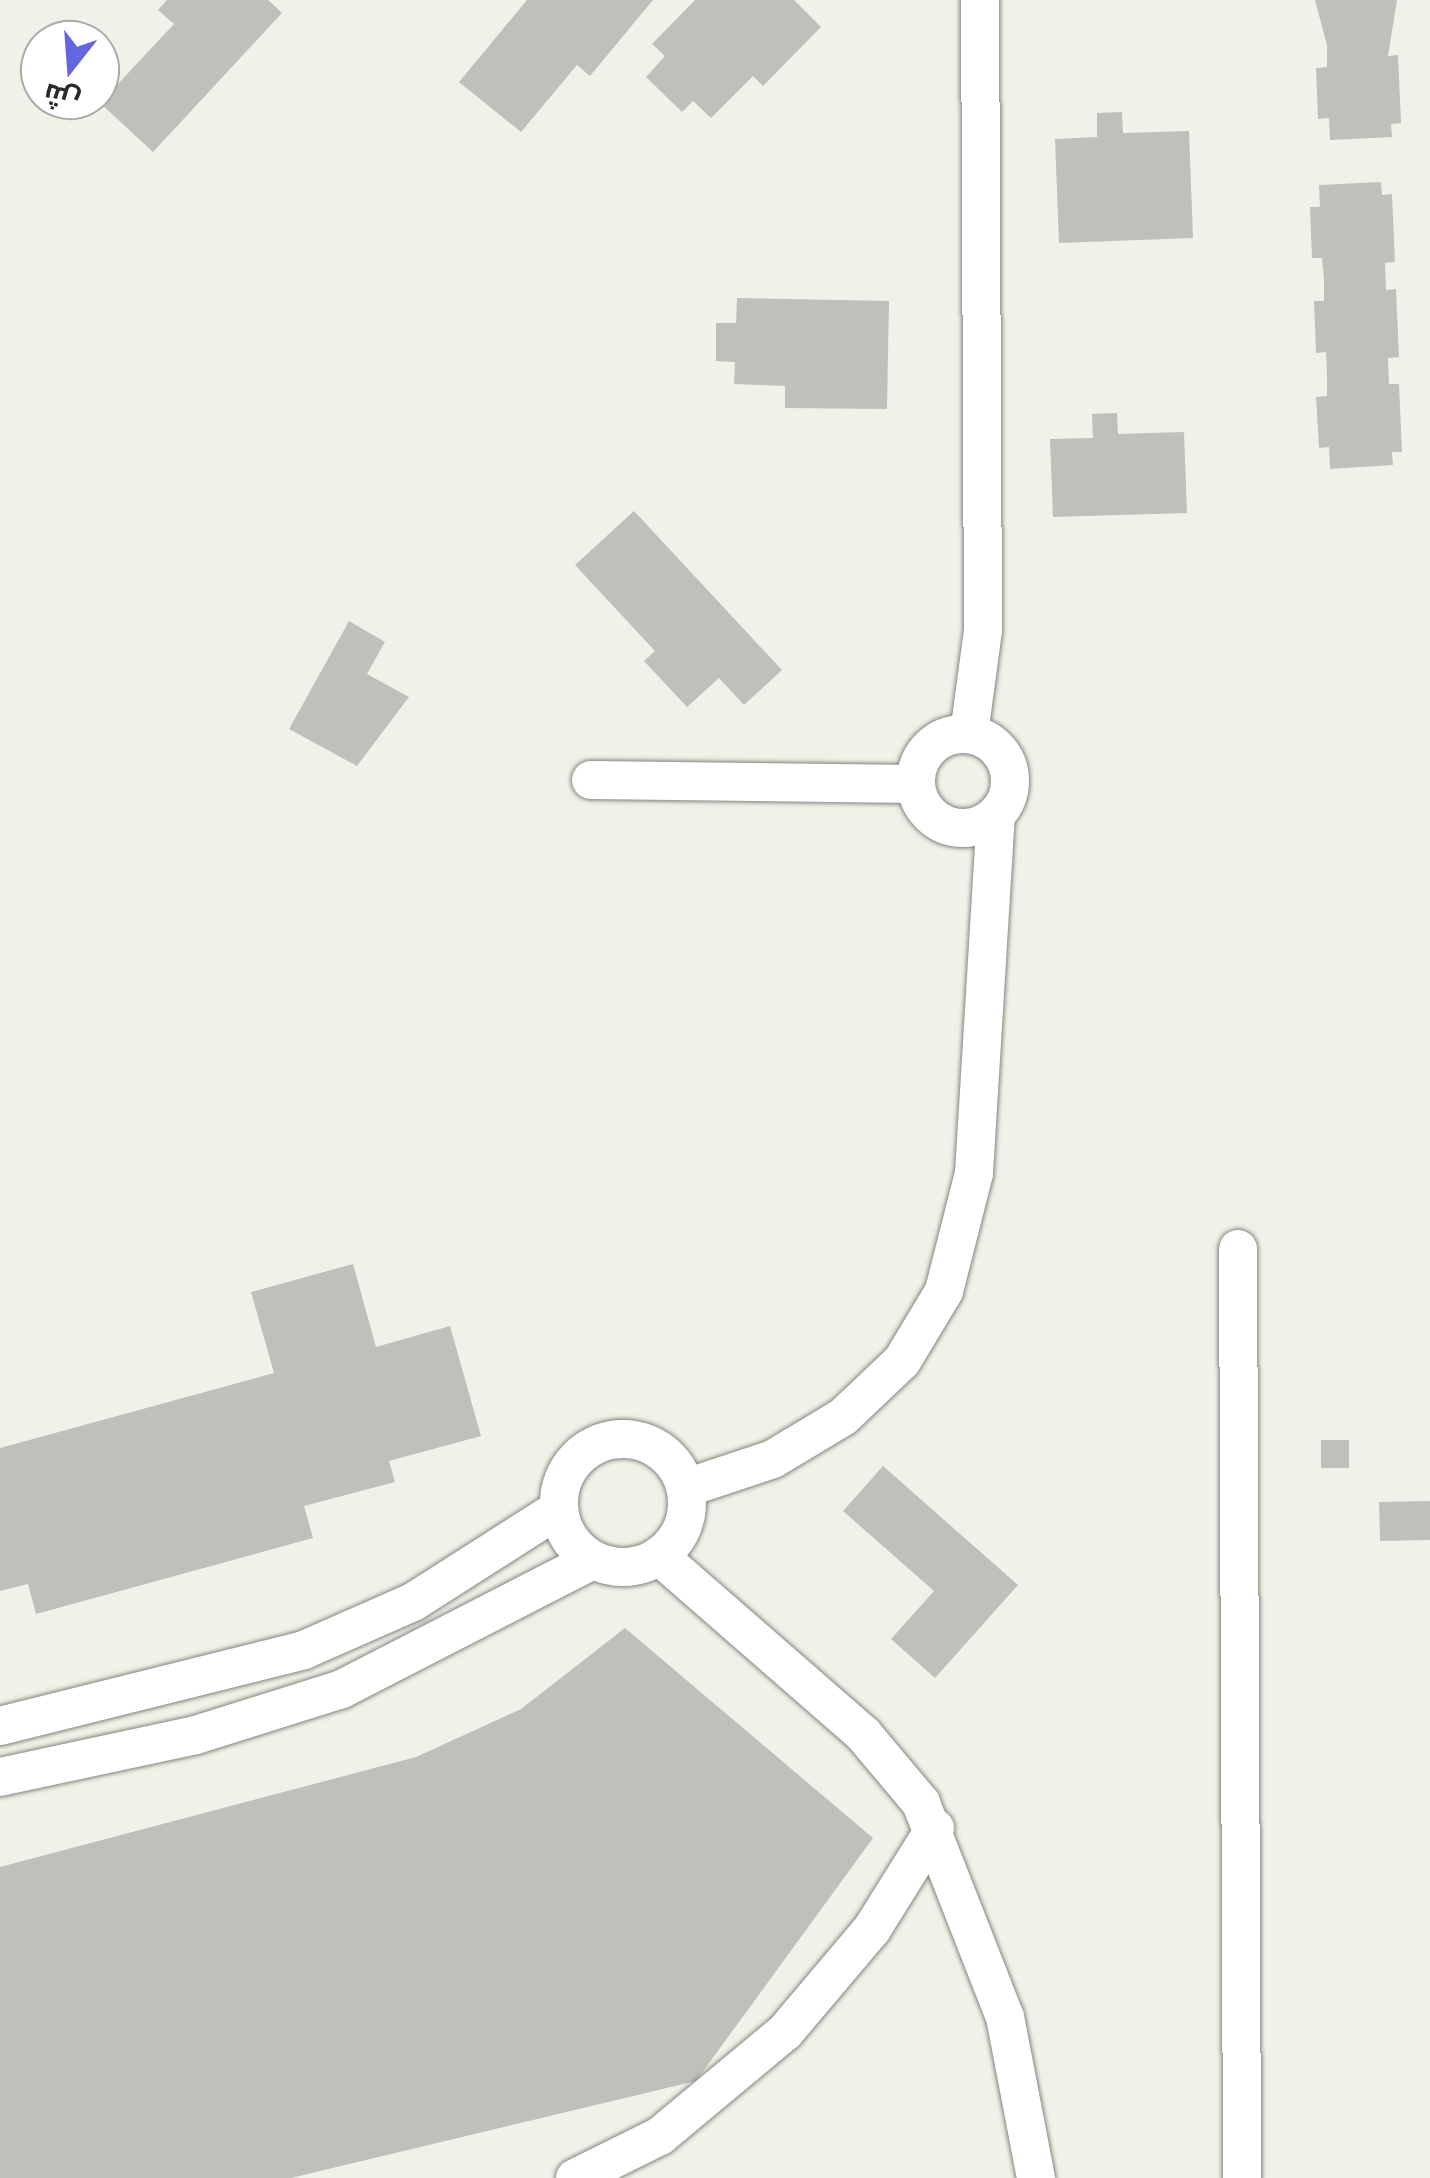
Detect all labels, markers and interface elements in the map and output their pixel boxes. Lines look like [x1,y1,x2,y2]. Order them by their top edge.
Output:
north arrow [20,20,120,120]
text: ش [39,73,85,121]

